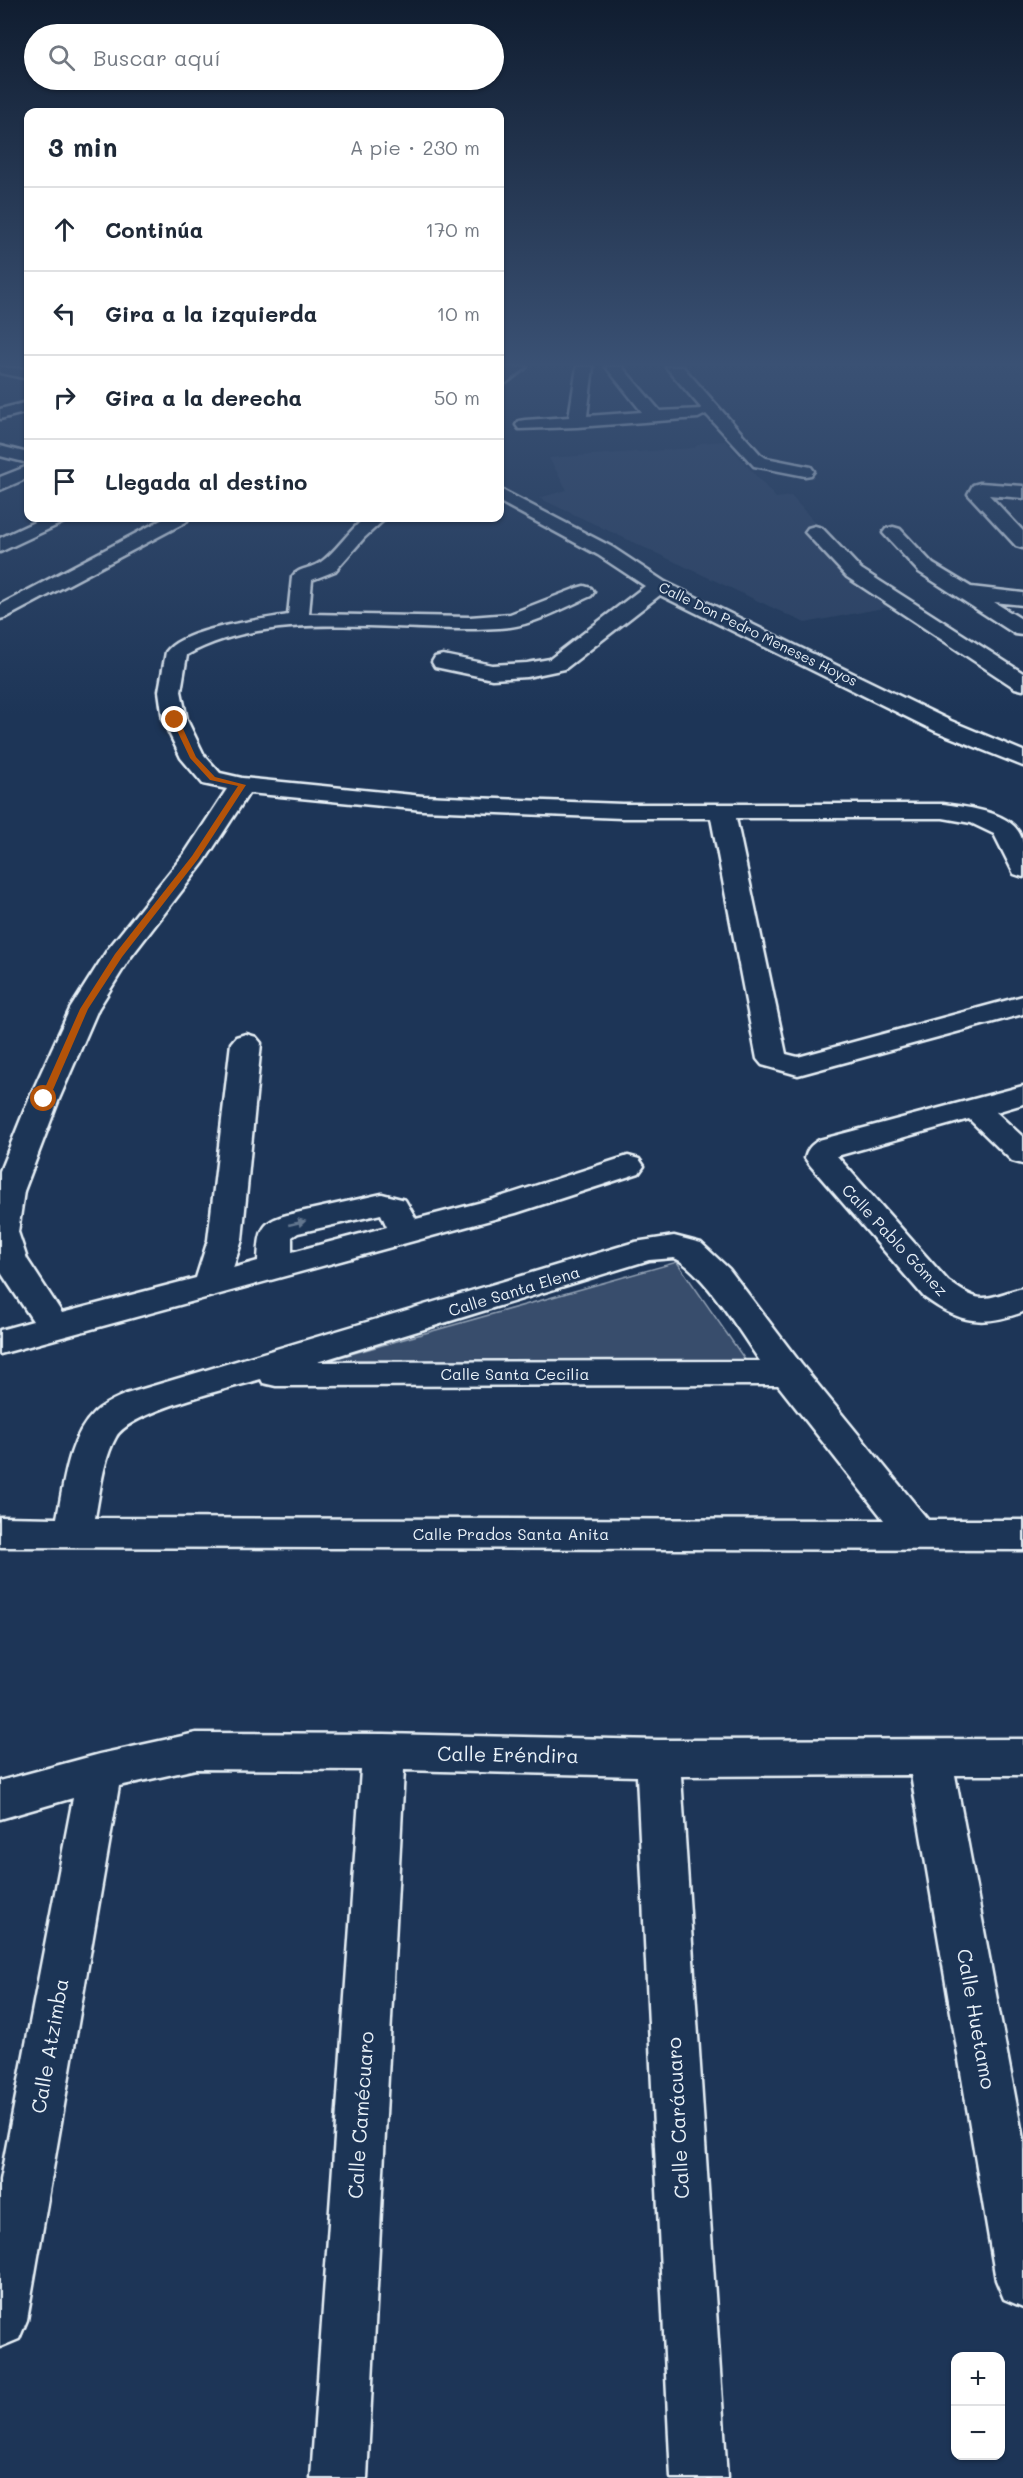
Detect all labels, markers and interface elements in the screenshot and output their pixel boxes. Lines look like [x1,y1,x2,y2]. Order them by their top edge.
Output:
search box [24,24,504,90]
icon: search [45,41,78,74]
text: Buscar aquí [93,43,221,72]
text: 3 min [48,130,117,164]
text: A pie · 230 m [350,134,480,160]
icon: ahead [48,213,81,246]
text: Continúa [105,215,203,244]
text: 170 m [425,216,480,242]
icon: left [48,297,81,330]
text: Gira a la izquierda [105,299,317,328]
text: 10 m [436,300,480,326]
icon: right [48,381,81,414]
text: Gira a la derecha [105,383,302,412]
text: 50 m [434,384,480,410]
icon: arrive [48,465,81,498]
text: Llegada al destino [105,467,307,496]
street label: Calle Don Pedro Meneses Hoyos [656,577,861,690]
route end [161,706,187,732]
route start [30,1085,56,1111]
street label: Calle Pablo Gómez [838,1179,953,1300]
one-way arrow [287,1217,306,1227]
street label: Calle Santa Elena [446,1261,582,1320]
street label: Calle Santa Cecilia [441,1363,589,1384]
street label: Calle Prados Santa Anita [413,1523,609,1544]
street label: Calle Eréndira [437,1740,579,1768]
street label: Calle Huetamo [952,1947,1002,2091]
street label: Calle Atzimba [24,1976,74,2115]
street label: Calle Camécuaro [341,2030,379,2199]
street label: Calle Carácuaro [660,2036,694,2200]
map controls [951,2352,1005,2460]
button: + [951,2352,1005,2406]
button: − [951,2406,1005,2460]

